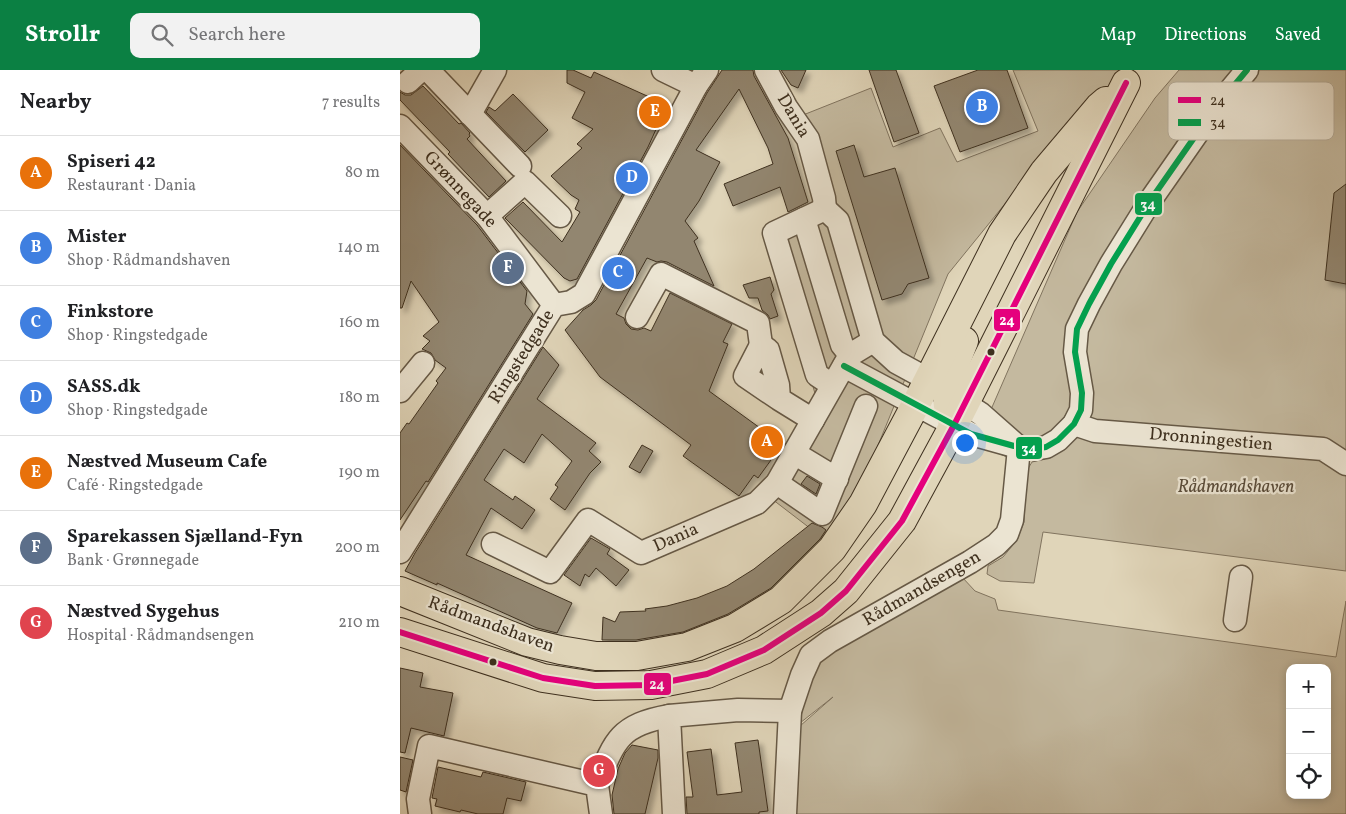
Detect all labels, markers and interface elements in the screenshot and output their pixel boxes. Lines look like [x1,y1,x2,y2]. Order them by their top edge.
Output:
search box [130,13,480,58]
text: Strollr [25,18,100,52]
icon: search [148,21,176,49]
text: Search here [188,22,286,48]
text: Map [1100,23,1136,48]
text: Directions [1164,23,1247,48]
text: Saved [1275,23,1321,48]
legend [1168,82,1334,140]
text: Nearby [20,88,91,117]
pin: B [966,88,998,126]
street label: Dania [770,89,816,143]
text: 7 results [322,92,380,114]
text: 24 [1210,92,1225,111]
pin: E [639,93,671,131]
text: 34 [1210,114,1226,133]
street label: Grønnegade [418,146,502,234]
text: Spiseri 42 [67,149,156,175]
pin: D [616,159,648,197]
text: A [30,162,42,184]
text: 80 m [345,162,380,184]
text: Restaurant · Dania [67,175,196,197]
line badge: 34 [1134,192,1163,216]
text: 34 [1140,196,1156,215]
text: Mister [67,224,126,250]
text: B [31,237,41,259]
text: 140 m [338,237,380,259]
pin: F [492,249,524,287]
text: Shop · Rådmandshaven [67,250,231,272]
pin: C [602,254,634,292]
text: Finkstore [67,299,153,325]
street label: Ringstedgade [483,305,561,409]
line badge: 24 [993,308,1021,332]
text: C [31,312,41,334]
text: 160 m [339,312,380,334]
text: 24 [999,312,1015,331]
text: Shop · Ringstedgade [67,325,208,347]
unlabelled marker [986,347,996,357]
text: SASS.dk [67,374,141,400]
text: D [30,387,42,409]
text: 180 m [339,387,380,409]
text: Shop · Ringstedgade [67,400,208,422]
street label: Dronningestien [1148,422,1274,458]
pin: A [751,423,783,461]
your location [952,430,978,456]
line badge: 34 [1015,436,1043,460]
text: 34 [1021,440,1037,459]
text: Næstved Museum Cafe [67,449,267,475]
text: E [31,462,41,484]
text: 190 m [338,462,380,484]
text: Café · Ringstedgade [67,475,203,497]
park label: Rådmandshaven [1178,475,1294,500]
street label: Dania [649,517,703,559]
text: Sparekassen Sjælland-Fyn [67,524,303,550]
text: F [31,537,41,559]
text: 200 m [335,537,380,559]
street label: Rådmandsengen [858,545,986,633]
text: Bank · Grønnegade [67,550,199,572]
street label: Rådmandshaven [424,591,558,660]
text: Næstved Sygehus [67,599,220,625]
text: G [30,612,42,634]
text: 210 m [338,612,380,634]
text: Hospital · Rådmandsengen [67,625,254,647]
unlabelled marker [488,657,498,667]
map controls [1286,664,1331,799]
button: + [1286,664,1331,709]
line badge: 24 [643,672,672,696]
text: 24 [649,676,665,695]
button: − [1286,709,1331,754]
pin: G [583,752,615,790]
button: locate [1286,754,1331,799]

